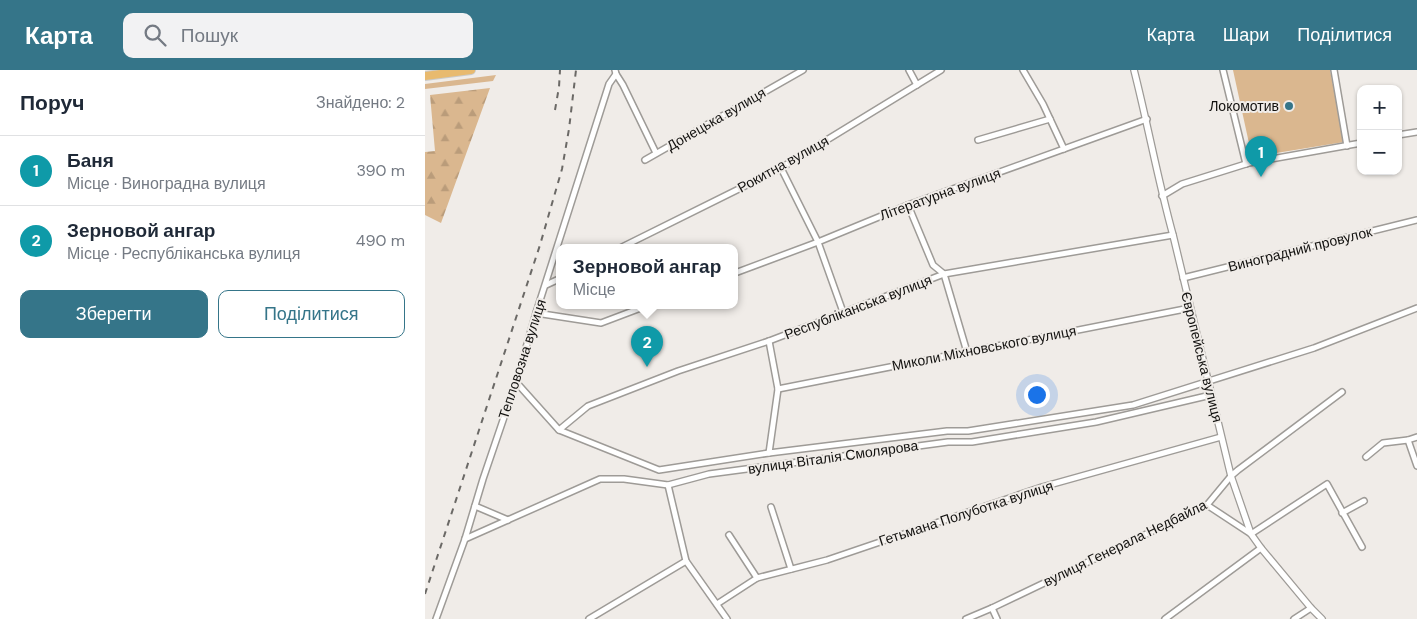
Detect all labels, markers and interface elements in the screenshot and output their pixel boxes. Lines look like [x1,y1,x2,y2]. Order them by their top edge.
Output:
search box [123,13,473,58]
text: Карта [25,20,93,51]
icon: search [141,21,169,49]
text: Пошук [181,23,238,48]
text: Карта [1147,23,1195,47]
text: Шари [1223,23,1269,47]
text: Поділитися [1297,23,1392,47]
street label: Донецька вулиця [663,83,769,155]
map controls [1357,85,1402,175]
button: + [1357,85,1402,130]
text: Поруч [20,89,84,117]
text: Знайдено: 2 [316,92,405,113]
place label: Локомотив [1209,97,1279,115]
marker: Локомотив [1283,100,1295,112]
button: − [1357,130,1402,175]
street label: Рокитна вулиця [734,132,832,196]
pin: 1 [1245,136,1277,177]
text: Баня [67,148,114,173]
text: 1 [33,160,39,181]
text: 390 m [357,160,405,181]
street label: Літературна вулиця [877,164,1003,224]
text: Місце · Виноградна вулиця [67,173,266,194]
text: Зерновой ангар [67,218,215,243]
street label: Виноградний провулок [1226,222,1375,276]
text: 2 [31,230,41,251]
text: 490 m [356,230,405,251]
text: Місце · Республіканська вулиця [67,243,300,264]
popup [556,244,738,309]
text: Зерновой ангар [573,254,721,279]
street label: Республіканська вулиця [782,271,934,343]
text: Місце [573,279,616,300]
button: Зберегти [20,290,208,338]
button: Поділитися [218,290,405,338]
street label: Європейська вулиця [1177,290,1227,424]
street label: Тепловозна вулиця [494,297,550,421]
street label: Миколи Міхновського вулиця [890,321,1078,375]
pin: 2 [631,326,663,367]
your location [1024,382,1050,408]
street label: вулиця Віталія Смолярова [747,436,920,478]
street label: Гетьмана Полуботка вулиця [876,476,1056,550]
street label: вулиця Генерала Недбайла [1040,496,1210,590]

